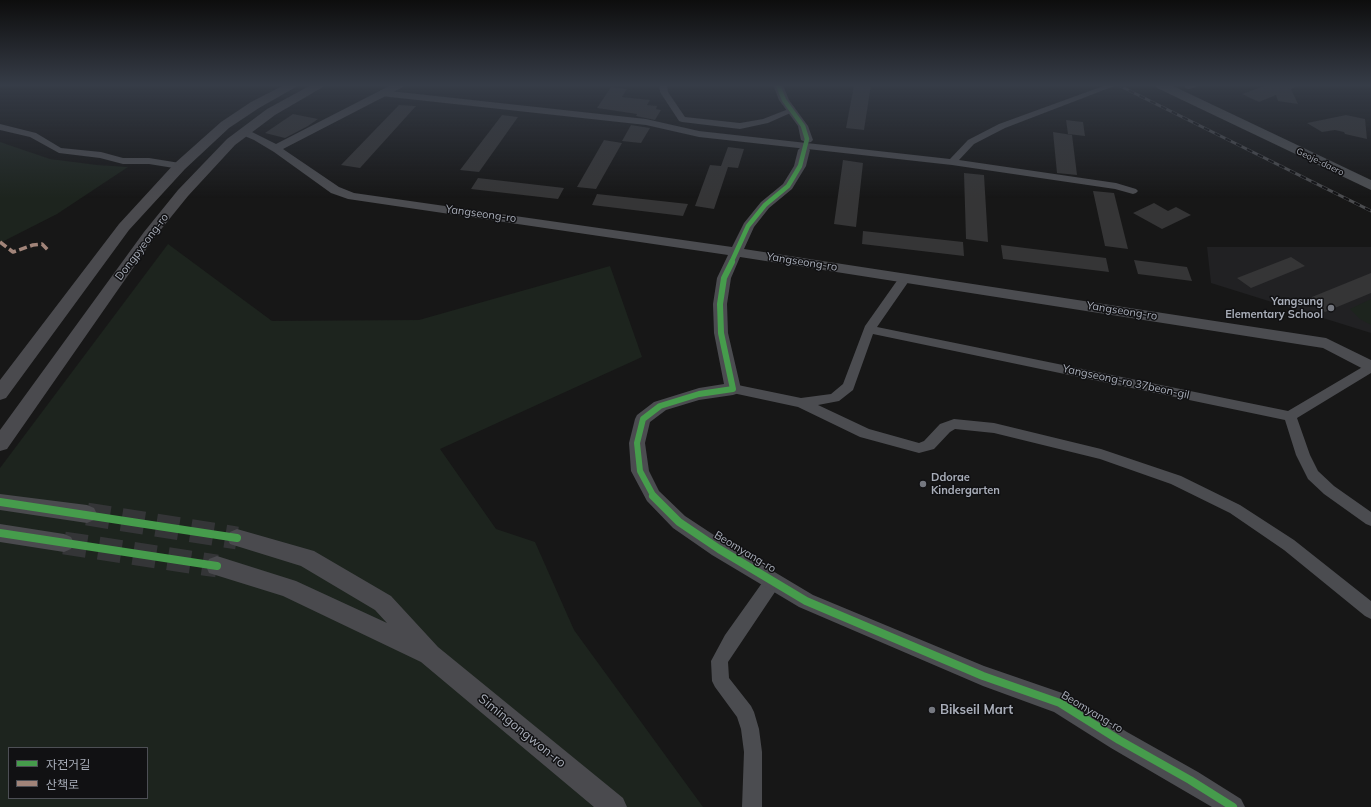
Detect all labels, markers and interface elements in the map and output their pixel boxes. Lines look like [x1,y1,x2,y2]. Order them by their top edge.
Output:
street label: Geoje-daero [1294,146,1346,178]
street label: Yangseong-ro [445,203,517,225]
street label: Dongpyeong-ro [113,211,171,283]
street label: Yangseong-ro [766,250,838,274]
place label: Yangsung Elementary School [1225,295,1323,321]
street label: Yangseong-ro [1086,299,1158,323]
marker: Yangsung Elementary School [1326,303,1336,313]
street label: Yangseong-ro 37beon-gil [1061,362,1191,402]
place label: Ddorae Kindergarten [931,471,1000,497]
marker: Ddorae Kindergarten [918,479,928,489]
street label: Beomyang-ro [712,528,778,576]
street label: Beomyang-ro [1059,688,1125,736]
street label: Simingongwon-ro [475,691,569,771]
place label: Bikseil Mart [940,702,1013,718]
marker: Bikseil Mart [927,705,937,715]
legend [8,747,148,799]
text: 자전거길 [46,757,90,772]
text: 산책로 [46,777,79,792]

